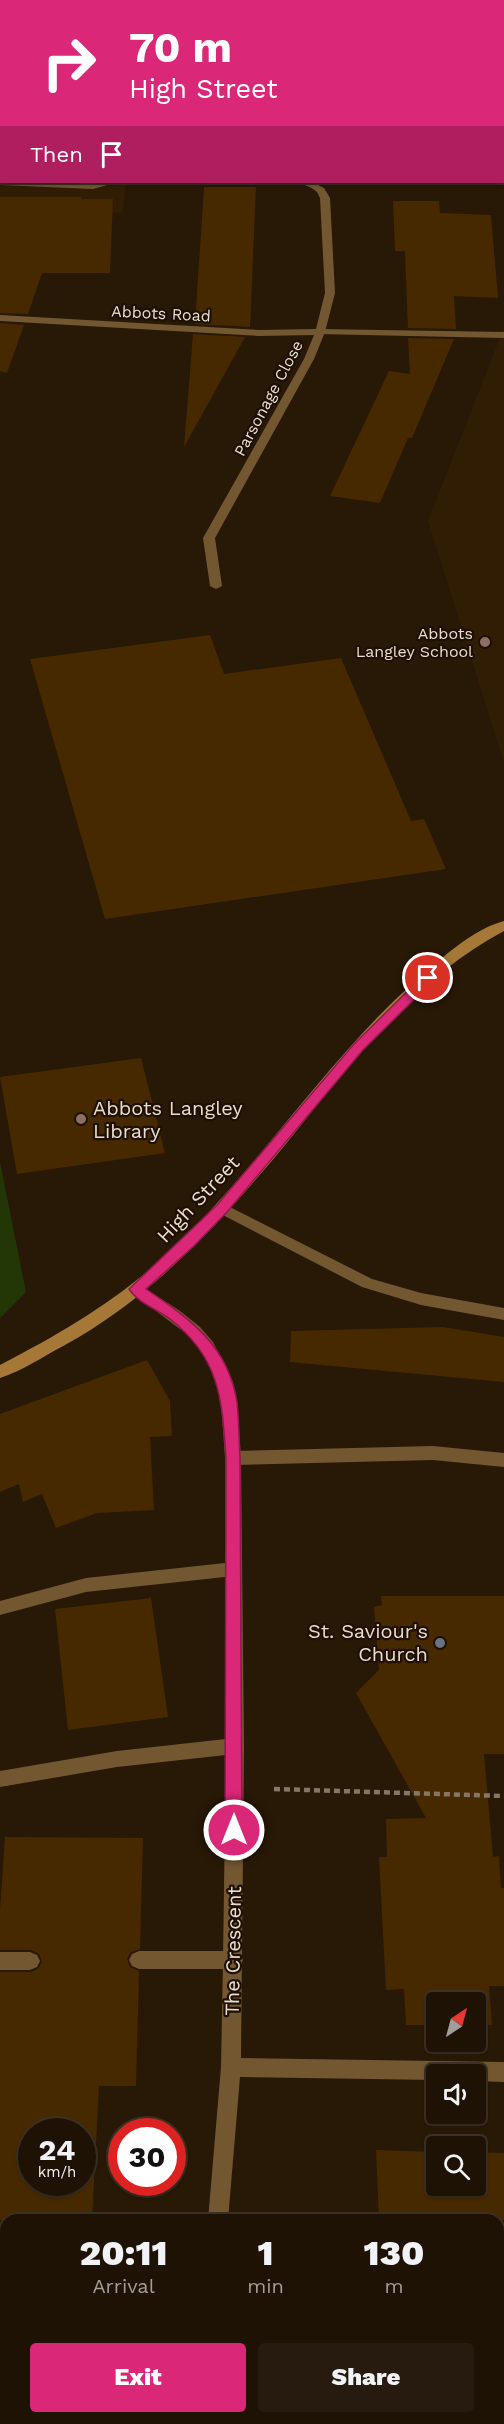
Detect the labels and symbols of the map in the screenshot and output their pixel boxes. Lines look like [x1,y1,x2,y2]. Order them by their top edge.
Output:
street label: Abbots Road [111,301,211,326]
street label: Parsonage Close [230,337,307,459]
place label: Abbots Langley School [356,624,473,661]
marker: Abbots Langley School [478,635,492,649]
pin [402,952,453,1003]
place label: Abbots Langley Library [93,1096,243,1143]
marker: Abbots Langley Library [74,1112,88,1126]
street label: High Street [152,1150,245,1247]
place label: St. Saviour's Church [308,1619,428,1666]
marker: St. Saviour's Church [433,1636,447,1650]
position arrow [202,1798,266,1862]
street label: The Crescent [220,1885,246,2016]
north arrow [426,1992,486,2052]
speed limit sign: 30 [108,2118,186,2196]

